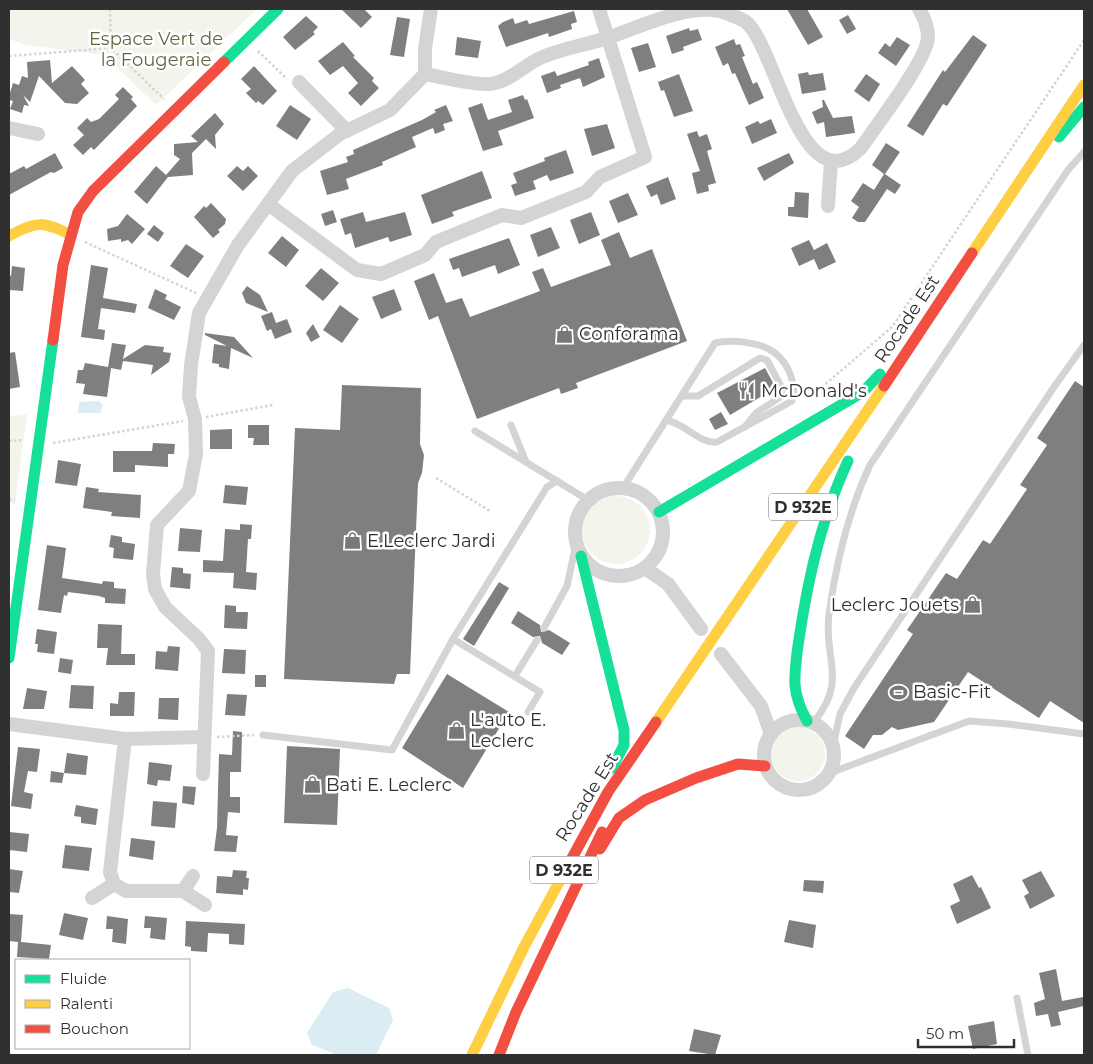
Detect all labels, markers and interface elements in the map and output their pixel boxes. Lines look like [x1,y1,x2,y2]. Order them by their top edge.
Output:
park label: Espace Vert de la Fougeraie [89,28,223,71]
street label: Rocade Est [870,271,944,367]
place label: Conforama [579,323,679,345]
shop icon: Conforama [555,324,575,344]
place label: McDonald's [761,380,867,402]
restaurant icon: McDonald's [737,381,757,401]
road number: D 932E [769,494,837,520]
place label: E.Leclerc Jardi [367,530,496,552]
shop icon: E.Leclerc Jardi [343,531,363,551]
place label: Leclerc Jouets [831,594,959,616]
shop icon: Leclerc Jouets [963,595,983,615]
place label: Basic-Fit [913,681,991,703]
sports icon: Basic-Fit [889,682,909,702]
place label: L'auto E. Leclerc [470,709,546,752]
shop icon: L'auto E. Leclerc [446,720,466,740]
street label: Rocade Est [551,748,623,846]
place label: Bati E. Leclerc [326,774,452,796]
shop icon: Bati E. Leclerc [302,775,322,795]
road number: D 932E [530,856,598,884]
legend [15,959,190,1049]
text: Fluide [60,969,107,988]
text: Ralenti [60,994,113,1013]
scale bar [918,1016,1014,1048]
text: Bouchon [60,1019,129,1038]
text: 50 m [926,1024,964,1043]

